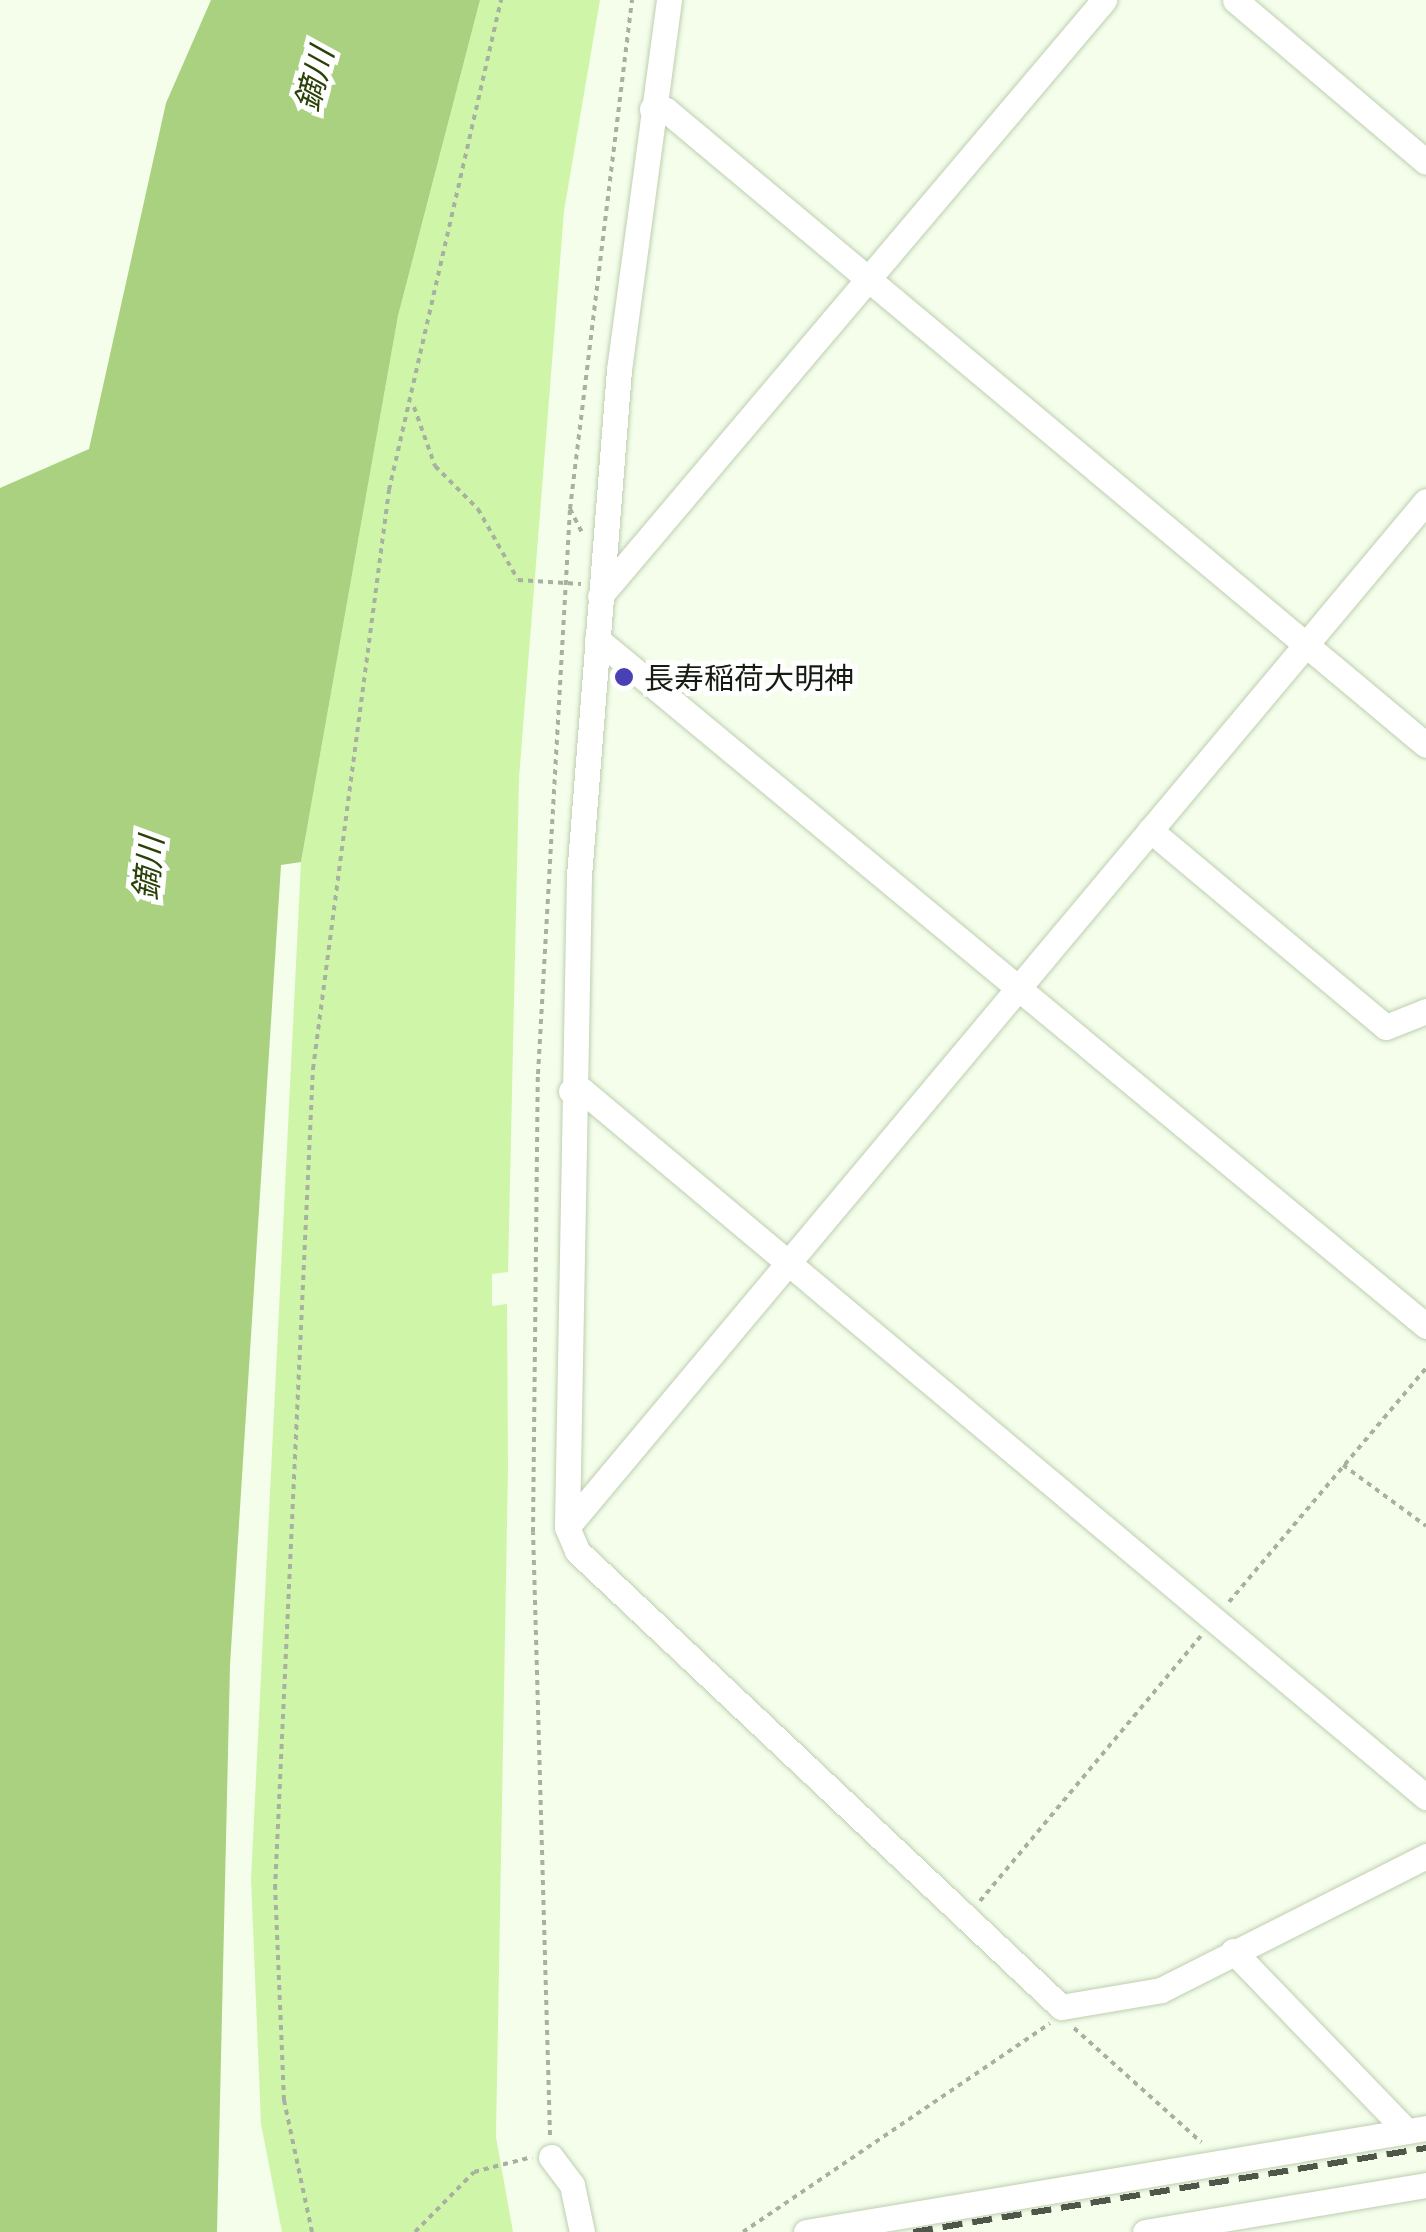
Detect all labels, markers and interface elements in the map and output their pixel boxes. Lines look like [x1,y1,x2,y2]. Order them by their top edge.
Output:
water label: 鏑川 [287,43,341,115]
place label: 長寿稲荷大明神 [644,659,854,695]
marker: 長寿稲荷大明神 [613,666,635,688]
water label: 鏑川 [126,834,170,902]

